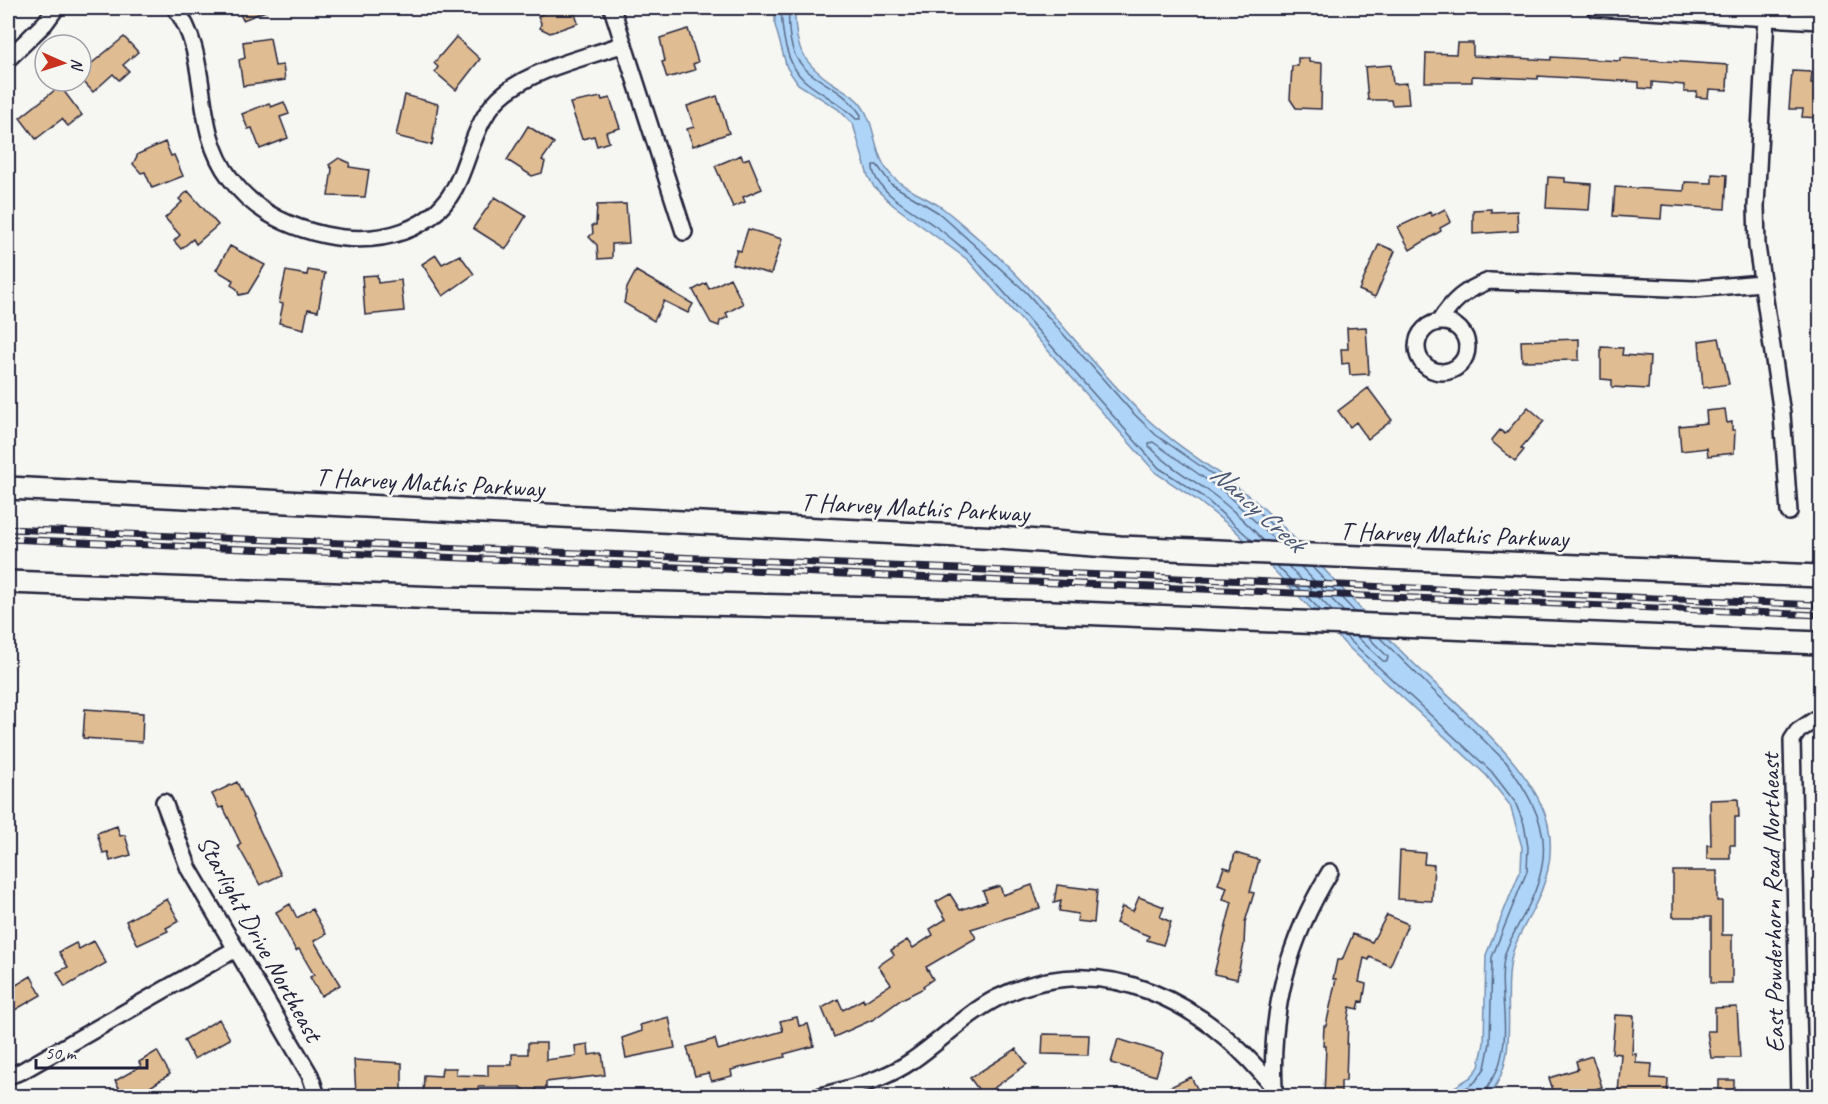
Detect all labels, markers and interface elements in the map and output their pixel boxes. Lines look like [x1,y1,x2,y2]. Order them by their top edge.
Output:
north arrow [33,33,93,93]
text: N [67,58,87,72]
water label: Nancy Creek [1204,457,1315,562]
street label: T Harvey Mathis Parkway [315,460,547,505]
street label: T Harvey Mathis Parkway [800,485,1032,530]
street label: T Harvey Mathis Parkway [1339,514,1571,555]
street label: East Powderhorn Road Northeast [1753,751,1792,1053]
street label: Starlight Drive Northeast [189,829,331,1049]
scale bar [36,1032,147,1070]
text: 50 m [45,1042,78,1064]

